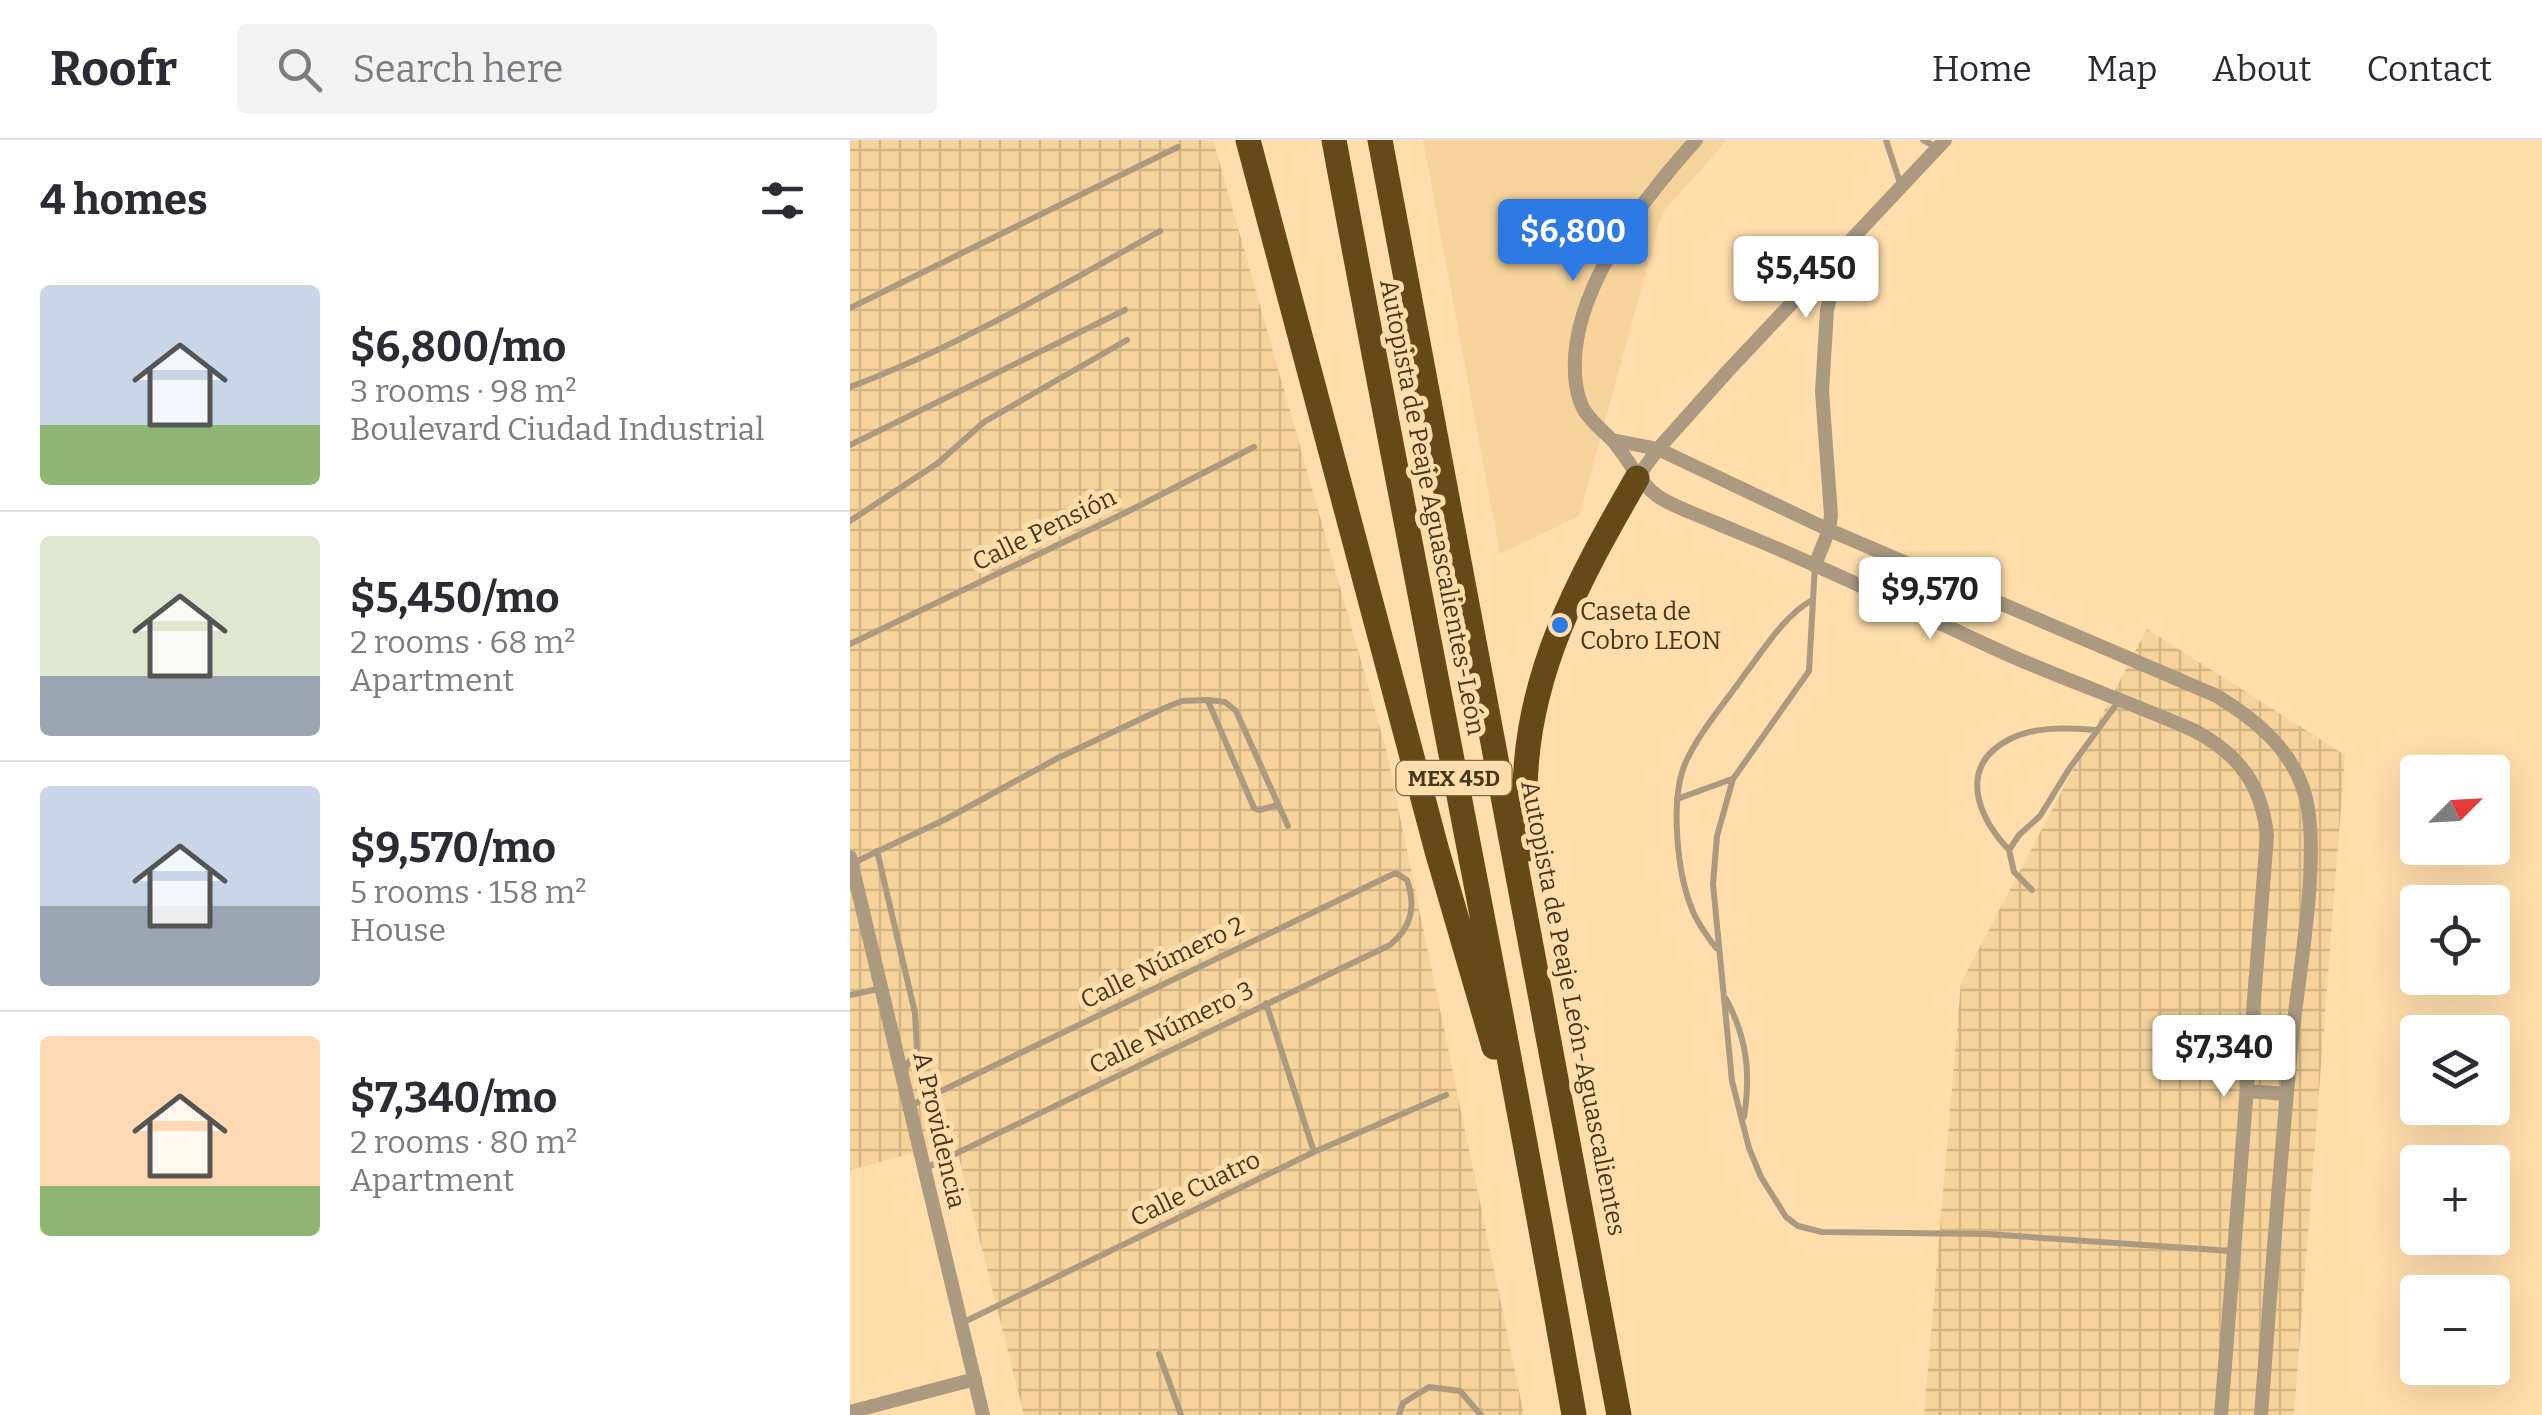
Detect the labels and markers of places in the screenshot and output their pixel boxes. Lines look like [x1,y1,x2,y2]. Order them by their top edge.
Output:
pin: $6,800 [1492,199,1654,284]
pin: $5,450 [1725,236,1887,321]
pin: $9,570 [1849,557,2011,642]
place label: Caseta de Cobro LEON [1580,597,1721,656]
marker: Caseta de Cobro LEON [1549,614,1571,636]
pin: $7,340 [2143,1015,2305,1100]

